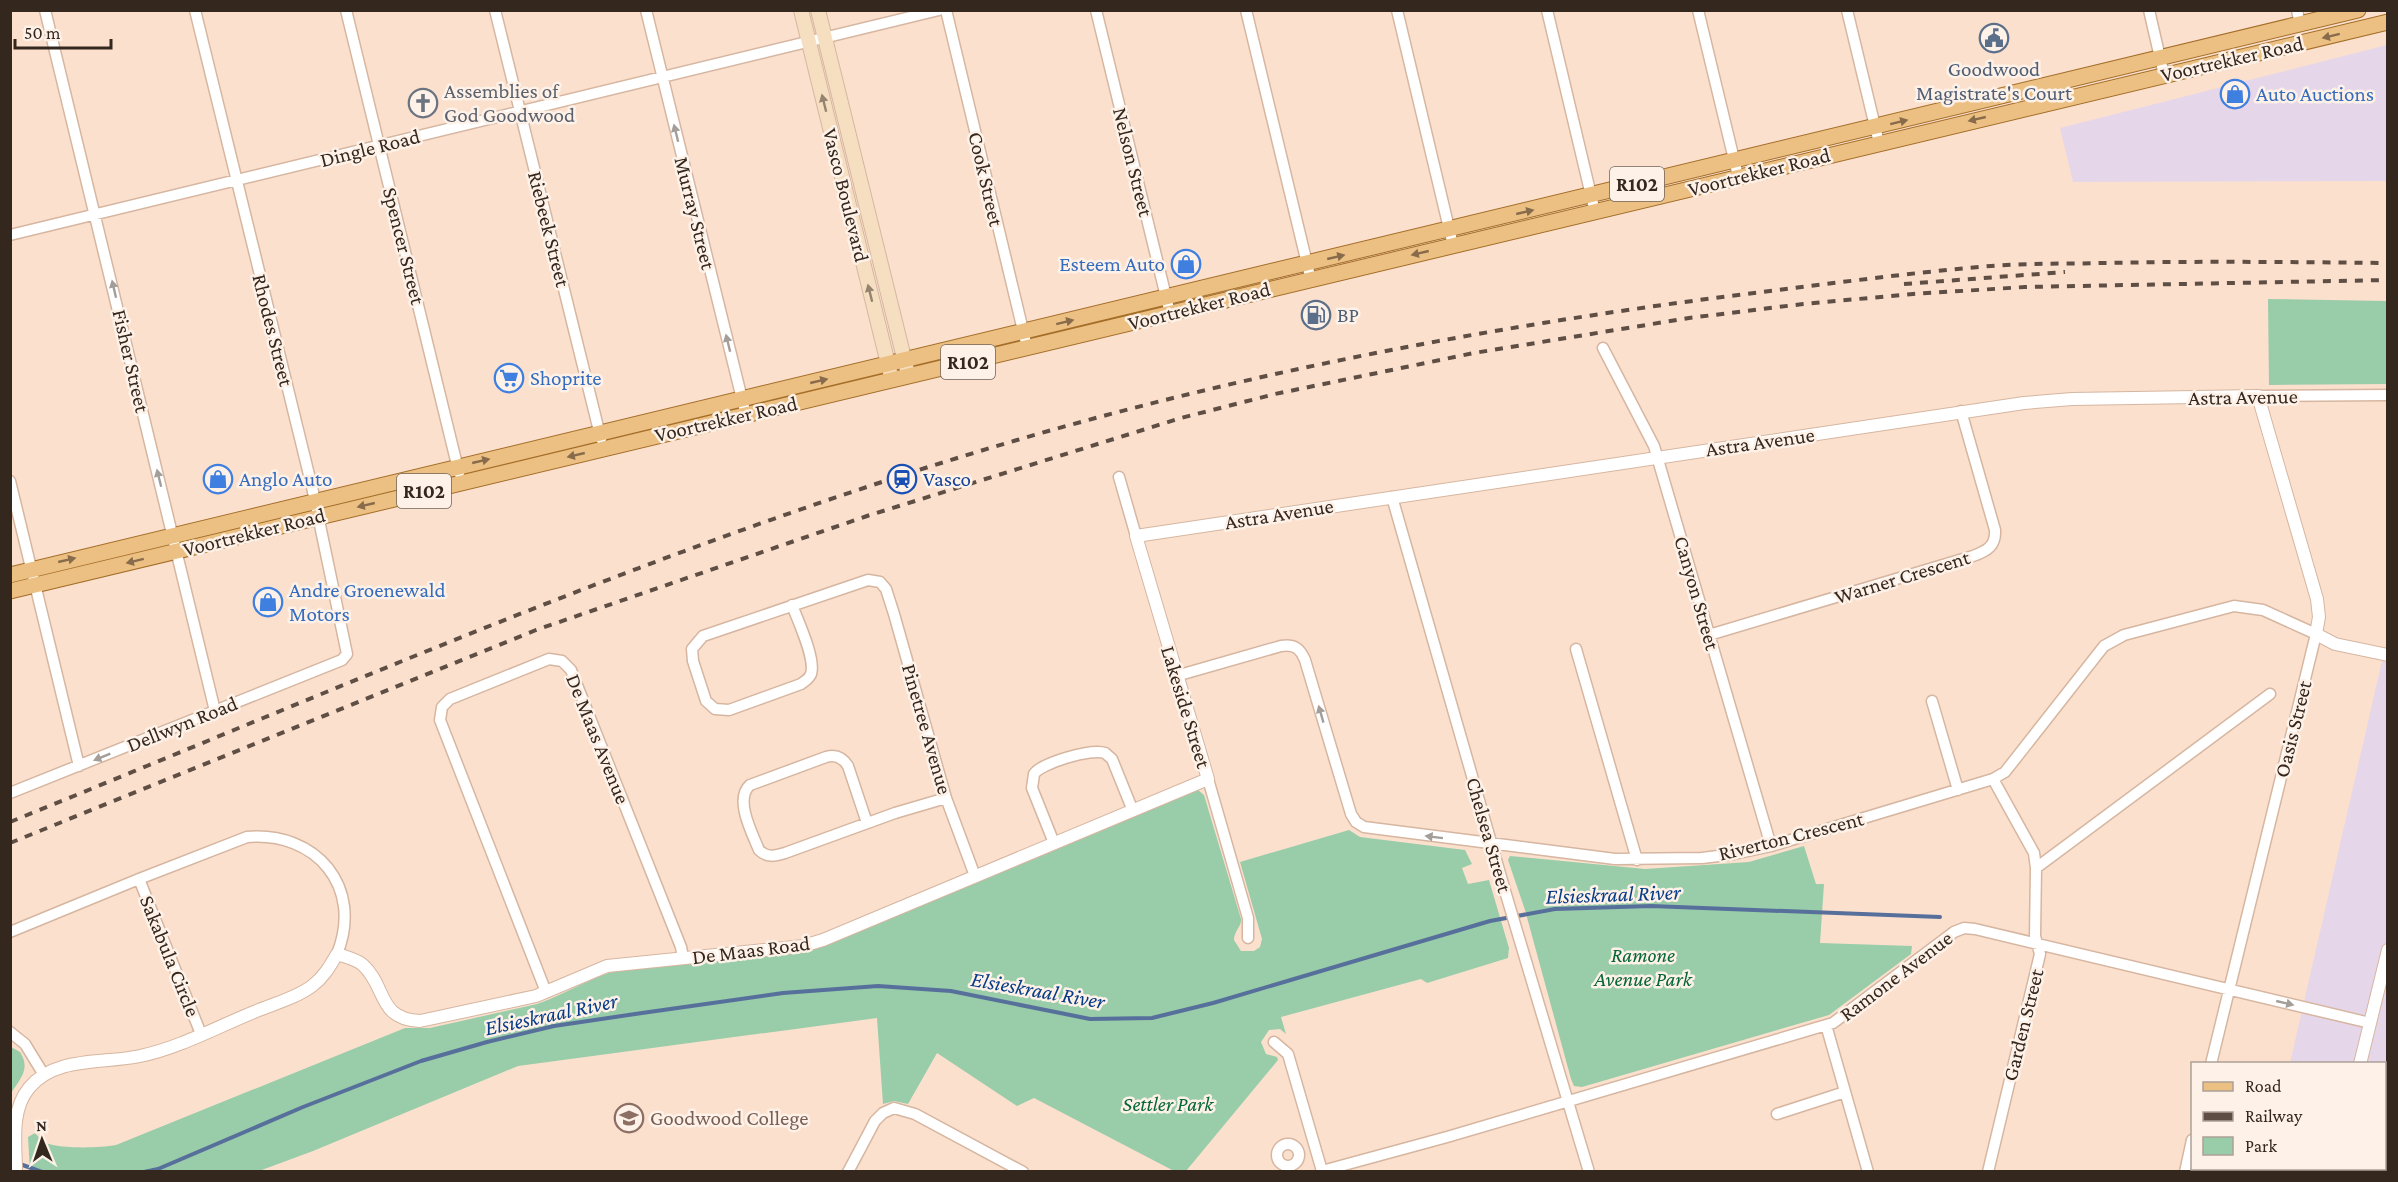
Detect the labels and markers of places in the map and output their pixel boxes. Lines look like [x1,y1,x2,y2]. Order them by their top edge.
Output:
public building icon: Goodwood Magistrate's Court [1978,22,2010,54]
place label: Goodwood Magistrate's Court [1916,57,2073,105]
shop icon: Auto Auctions [2219,78,2251,110]
place label: Assemblies of God Goodwood [444,79,575,127]
place label: Auto Auctions [2256,82,2374,106]
church icon: Assemblies of God Goodwood [407,87,439,119]
shop icon: Esteem Auto [1170,248,1202,280]
place label: Esteem Auto [1059,252,1165,276]
fuel station icon: BP [1300,299,1332,331]
place label: BP [1337,303,1359,327]
supermarket icon: Shoprite [493,362,525,394]
place label: Shoprite [530,366,602,390]
shop icon: Anglo Auto [202,463,234,495]
station icon: Vasco [886,463,918,495]
place label: Anglo Auto [239,467,332,491]
place label: Vasco [923,467,971,491]
place label: Andre Groenewald Motors [289,578,445,626]
shop icon: Andre Groenewald Motors [252,586,284,618]
school or university icon: Goodwood College [613,1102,645,1134]
place label: Goodwood College [650,1106,809,1130]

